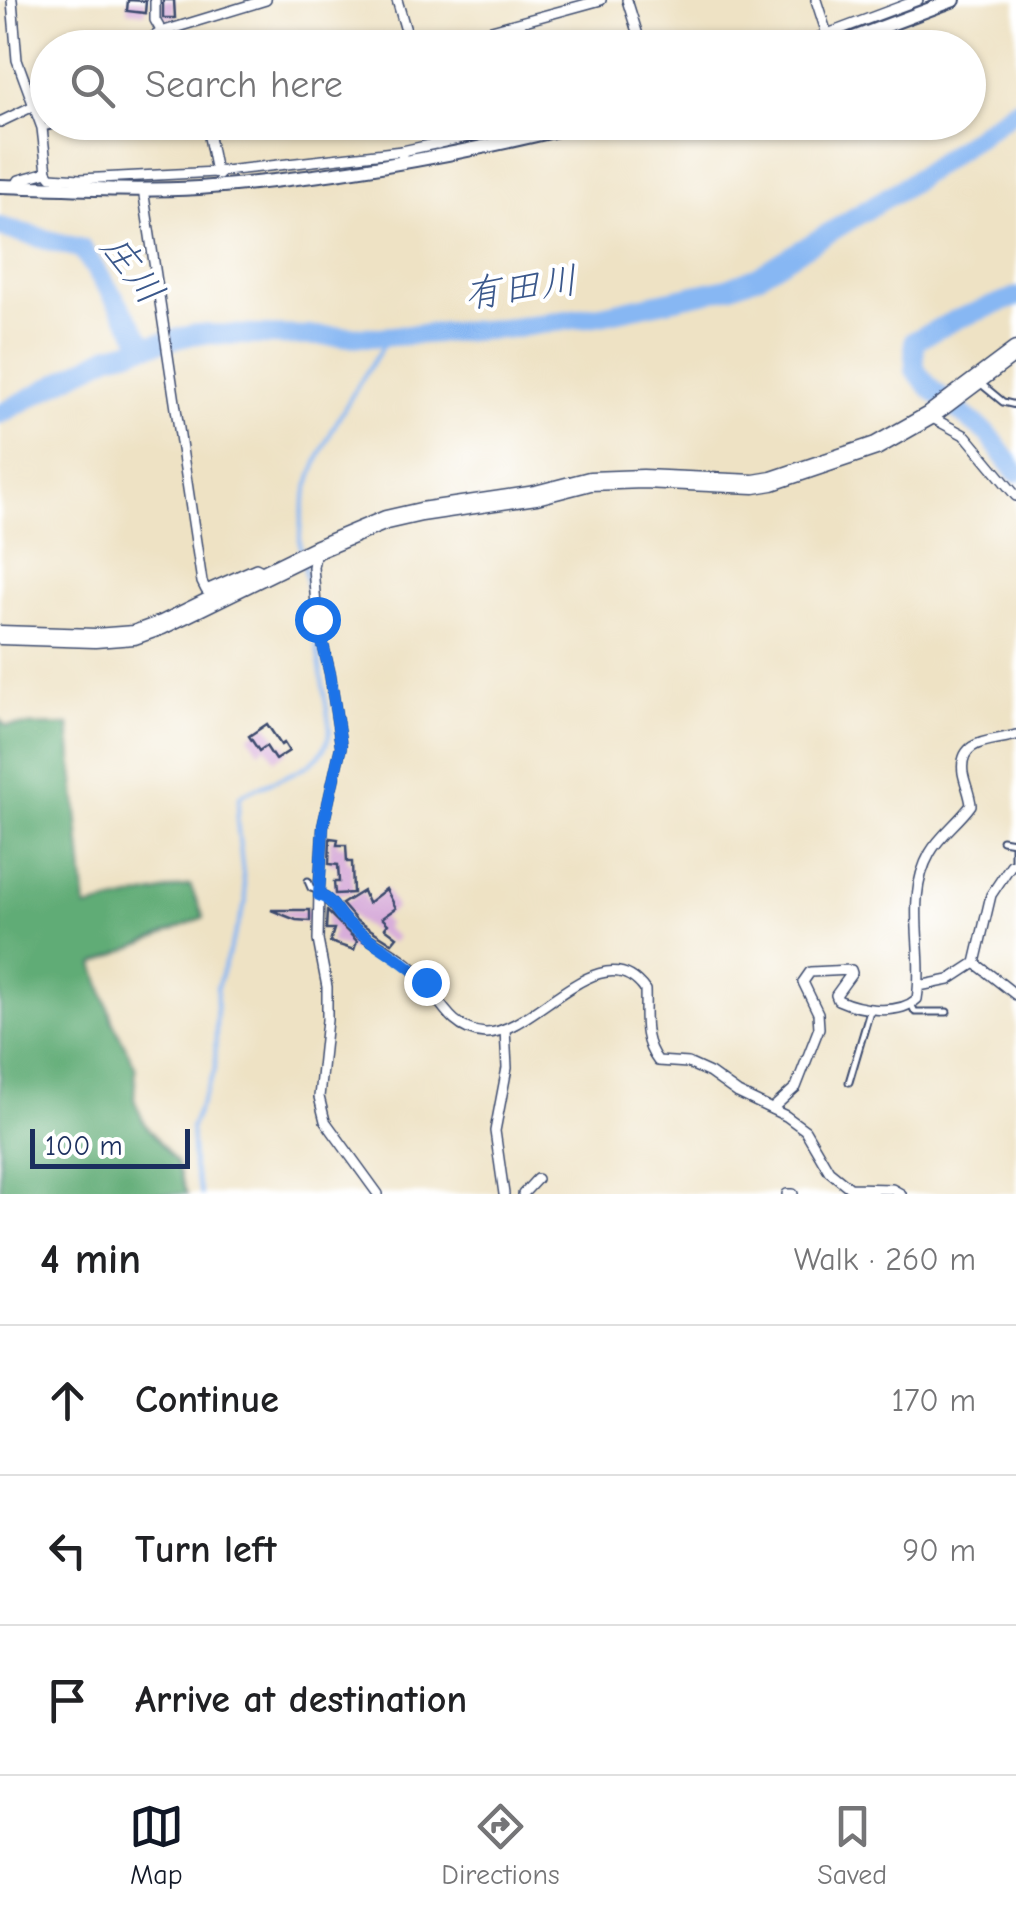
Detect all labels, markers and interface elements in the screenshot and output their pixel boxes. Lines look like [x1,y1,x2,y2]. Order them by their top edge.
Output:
search box [30,30,986,140]
icon: search [65,58,120,113]
text: Search here [145,63,343,107]
water label: 庄川 [92,226,173,313]
water label: 有田川 [462,258,581,318]
route start [295,597,341,643]
route end [404,960,450,1006]
scale bar [30,1124,190,1168]
text: 100 m [45,1130,123,1162]
text: 4 min [40,1235,141,1284]
text: Walk · 260 m [794,1241,976,1278]
icon: ahead [40,1373,95,1428]
text: Continue [135,1378,279,1422]
text: 170 m [892,1382,976,1419]
icon: left [40,1523,95,1578]
text: Turn left [135,1528,276,1572]
text: 90 m [902,1532,976,1569]
icon: arrive [40,1673,95,1728]
text: Arrive at destination [135,1678,467,1722]
tab: Map [129,1799,184,1891]
tab: Directions [441,1799,560,1891]
tab: Saved [817,1799,887,1891]

